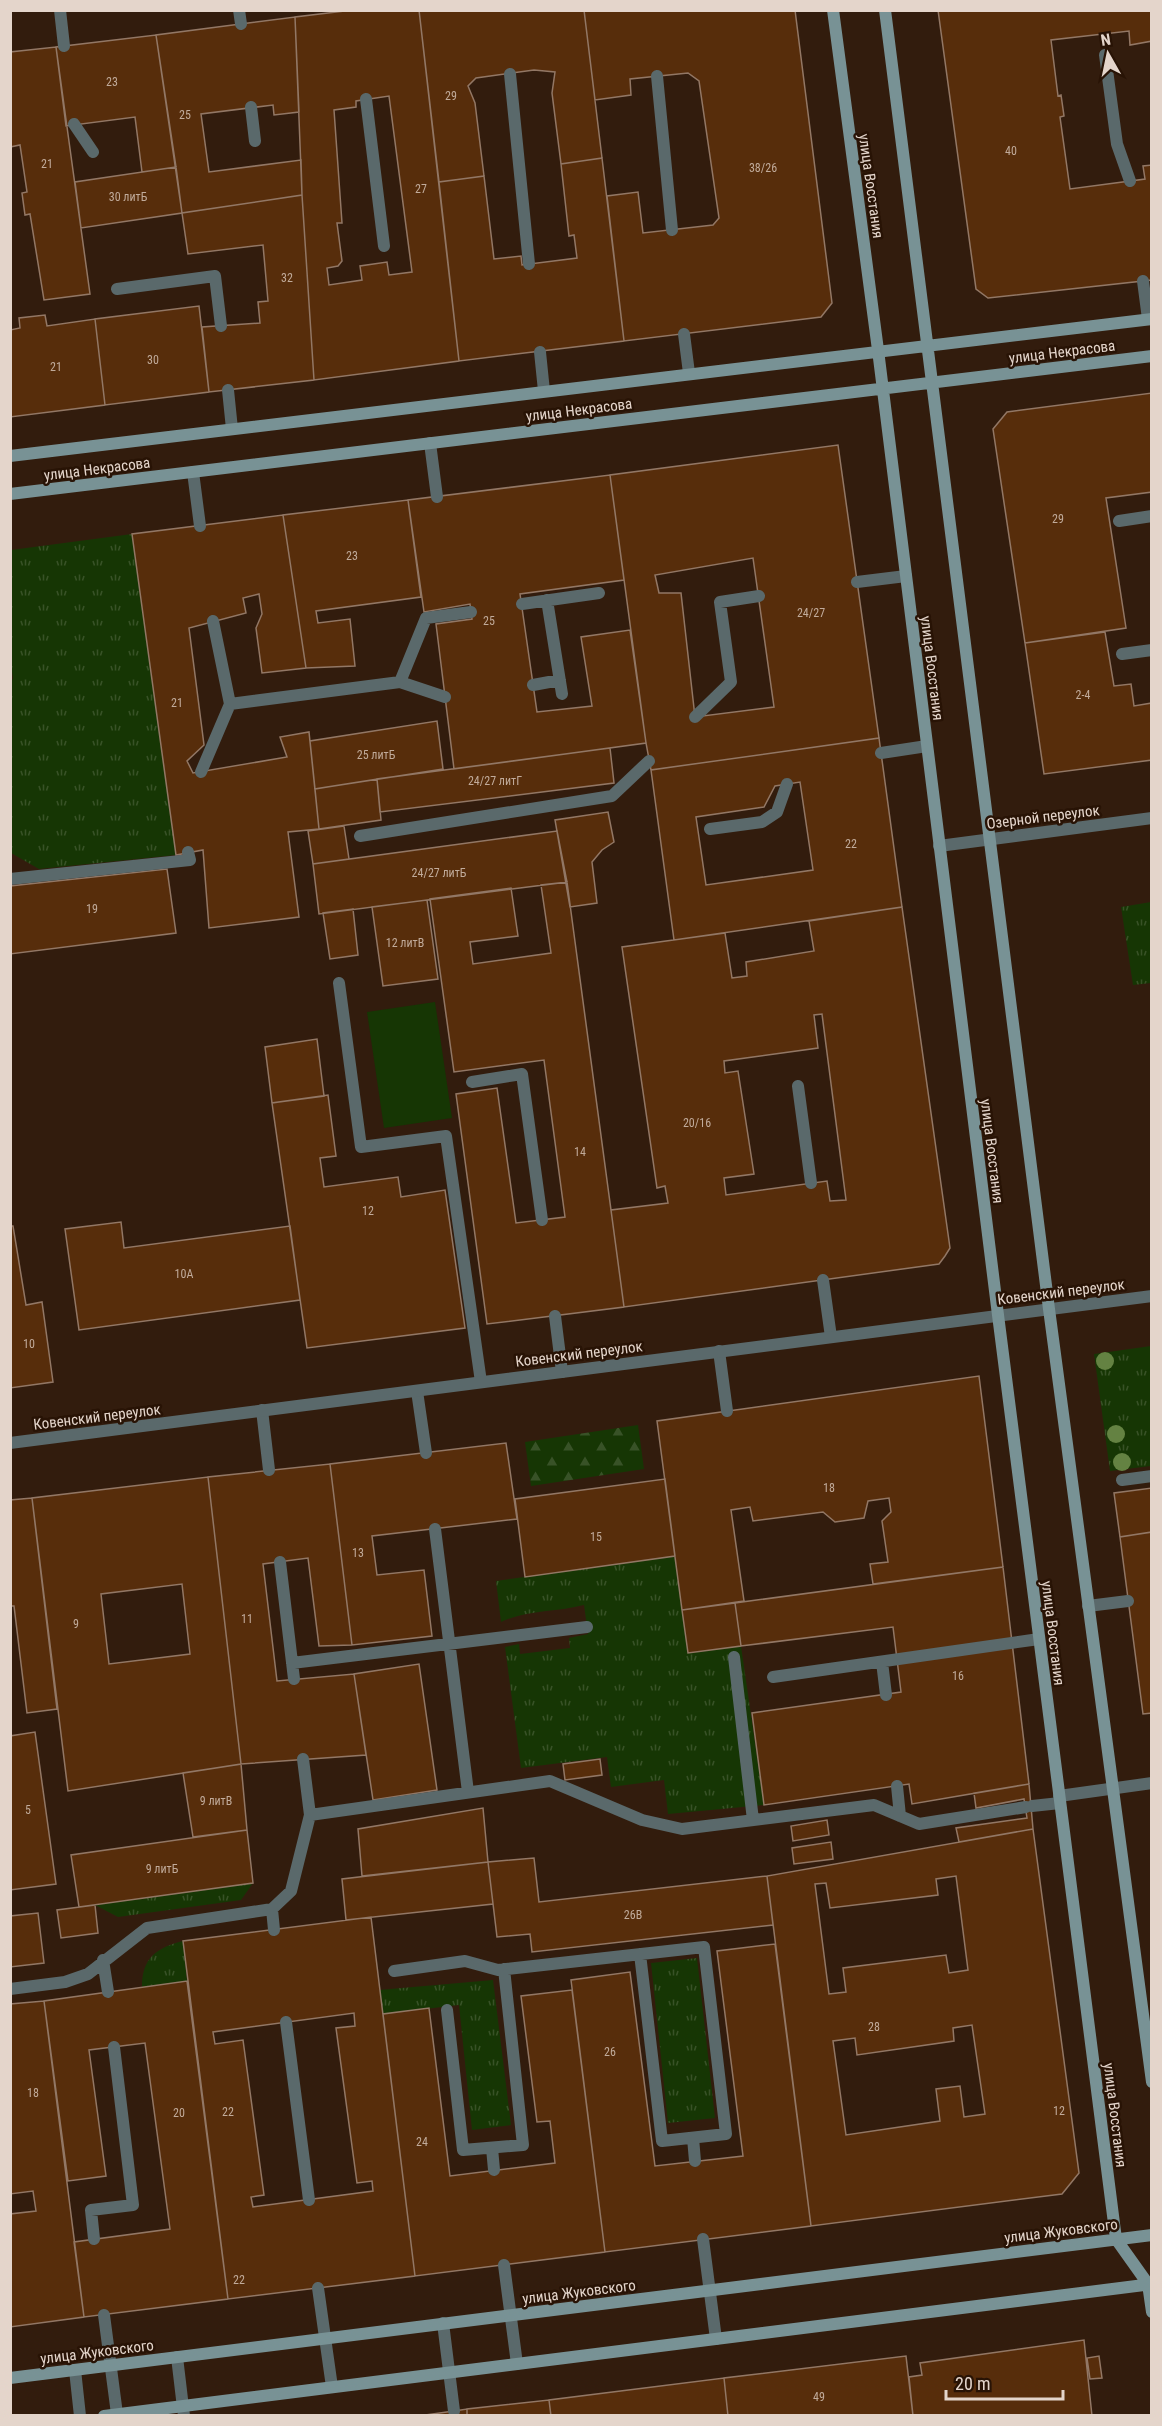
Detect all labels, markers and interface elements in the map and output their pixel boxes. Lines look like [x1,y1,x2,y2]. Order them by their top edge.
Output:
north arrow [1078,24,1138,84]
text: N [1099,30,1112,50]
house number: 23 [106,75,118,89]
house number: 29 [445,89,457,103]
house number: 25 [179,108,191,122]
street label: улица Восстания [855,133,887,239]
house number: 40 [1005,144,1017,158]
house number: 21 [41,157,53,171]
house number: 38/26 [749,161,777,175]
house number: 27 [415,182,427,196]
house number: 30 литБ [109,190,148,204]
house number: 32 [281,271,293,285]
street label: улица Некрасова [1008,337,1116,367]
house number: 30 [147,353,159,367]
house number: 21 [50,360,62,374]
street label: улица Некрасова [525,395,633,425]
street label: улица Некрасова [43,454,151,484]
house number: 29 [1052,512,1064,526]
house number: 23 [346,549,358,563]
house number: 24/27 [797,606,825,620]
house number: 25 [483,614,495,628]
street label: улица Восстания [917,615,947,721]
house number: 2-4 [1076,688,1090,702]
house number: 21 [171,696,183,710]
house number: 25 литБ [357,748,396,762]
house number: 24/27 литГ [468,774,522,788]
street label: Озерной переулок [985,801,1101,833]
house number: 22 [845,837,857,851]
house number: 24/27 литБ [412,866,467,880]
house number: 19 [86,902,98,916]
house number: 12 литВ [386,936,424,950]
street label: улица Восстания [977,1098,1007,1204]
house number: 20/16 [683,1116,711,1130]
house number: 14 [574,1145,586,1159]
house number: 12 [362,1204,374,1218]
house number: 10А [175,1267,193,1281]
street label: Ковенский переулок [996,1275,1126,1309]
house number: 10 [23,1337,35,1351]
street label: Ковенский переулок [514,1337,644,1371]
street label: Ковенский переулок [32,1400,162,1434]
house number: 18 [823,1481,835,1495]
house number: 15 [590,1530,602,1544]
house number: 13 [352,1546,364,1560]
street label: улица Восстания [1038,1580,1068,1686]
house number: 11 [241,1612,253,1626]
house number: 9 [73,1617,79,1631]
house number: 16 [952,1669,964,1683]
house number: 9 литВ [200,1794,232,1808]
house number: 5 [25,1803,31,1817]
house number: 9 литБ [146,1862,179,1876]
house number: 26В [624,1908,642,1922]
house number: 28 [868,2020,880,2034]
house number: 26 [604,2045,616,2059]
street label: улица Восстания [1100,2062,1130,2168]
house number: 18 [27,2086,39,2100]
house number: 12 [1053,2104,1065,2118]
house number: 22 [222,2105,234,2119]
house number: 20 [173,2106,185,2120]
house number: 24 [416,2135,428,2149]
street label: улица Жуковского [1003,2215,1119,2247]
house number: 22 [233,2273,245,2287]
street label: улица Жуковского [521,2276,637,2308]
street label: улица Жуковского [39,2336,155,2368]
scale bar [946,2363,1063,2401]
text: 20 m [955,2373,990,2394]
house number: 49 [813,2390,825,2404]

